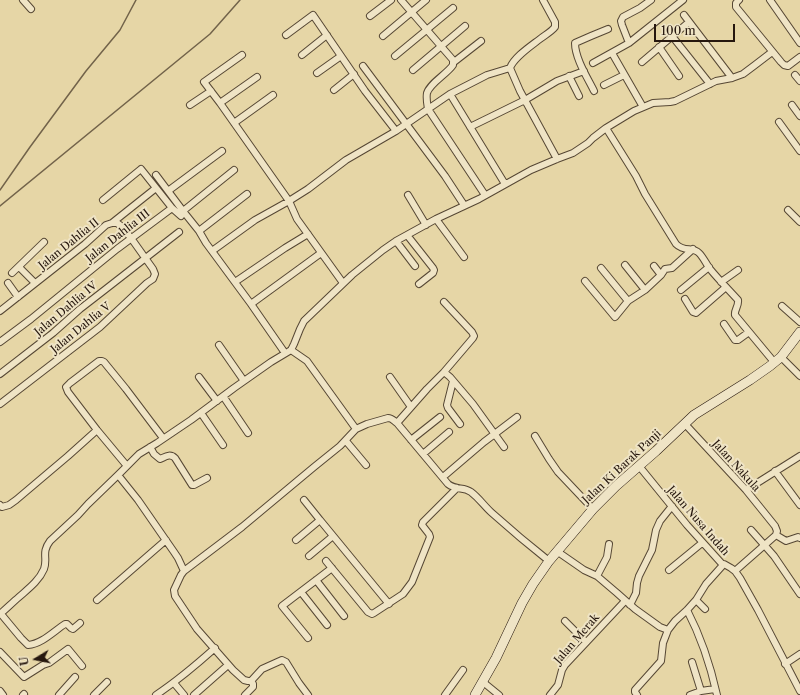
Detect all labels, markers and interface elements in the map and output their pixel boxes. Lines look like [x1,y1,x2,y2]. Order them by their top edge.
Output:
scale bar [656,16,737,42]
text: 100 m [661,23,696,38]
street label: Jalan Dahlia III [83,207,153,265]
street label: Jalan Dahlia II [36,216,102,272]
street label: Jalan Dahlia IV [32,279,100,339]
street label: Jalan Dahlia V [48,300,114,356]
street label: Jalan Ki Barak Panji [580,427,664,507]
street label: Jalan Nakula [709,437,763,495]
street label: Jalan Nusa Indah [664,483,732,559]
street label: Jalan Merak [552,611,602,667]
north arrow [16,639,56,679]
text: U [17,655,32,667]

